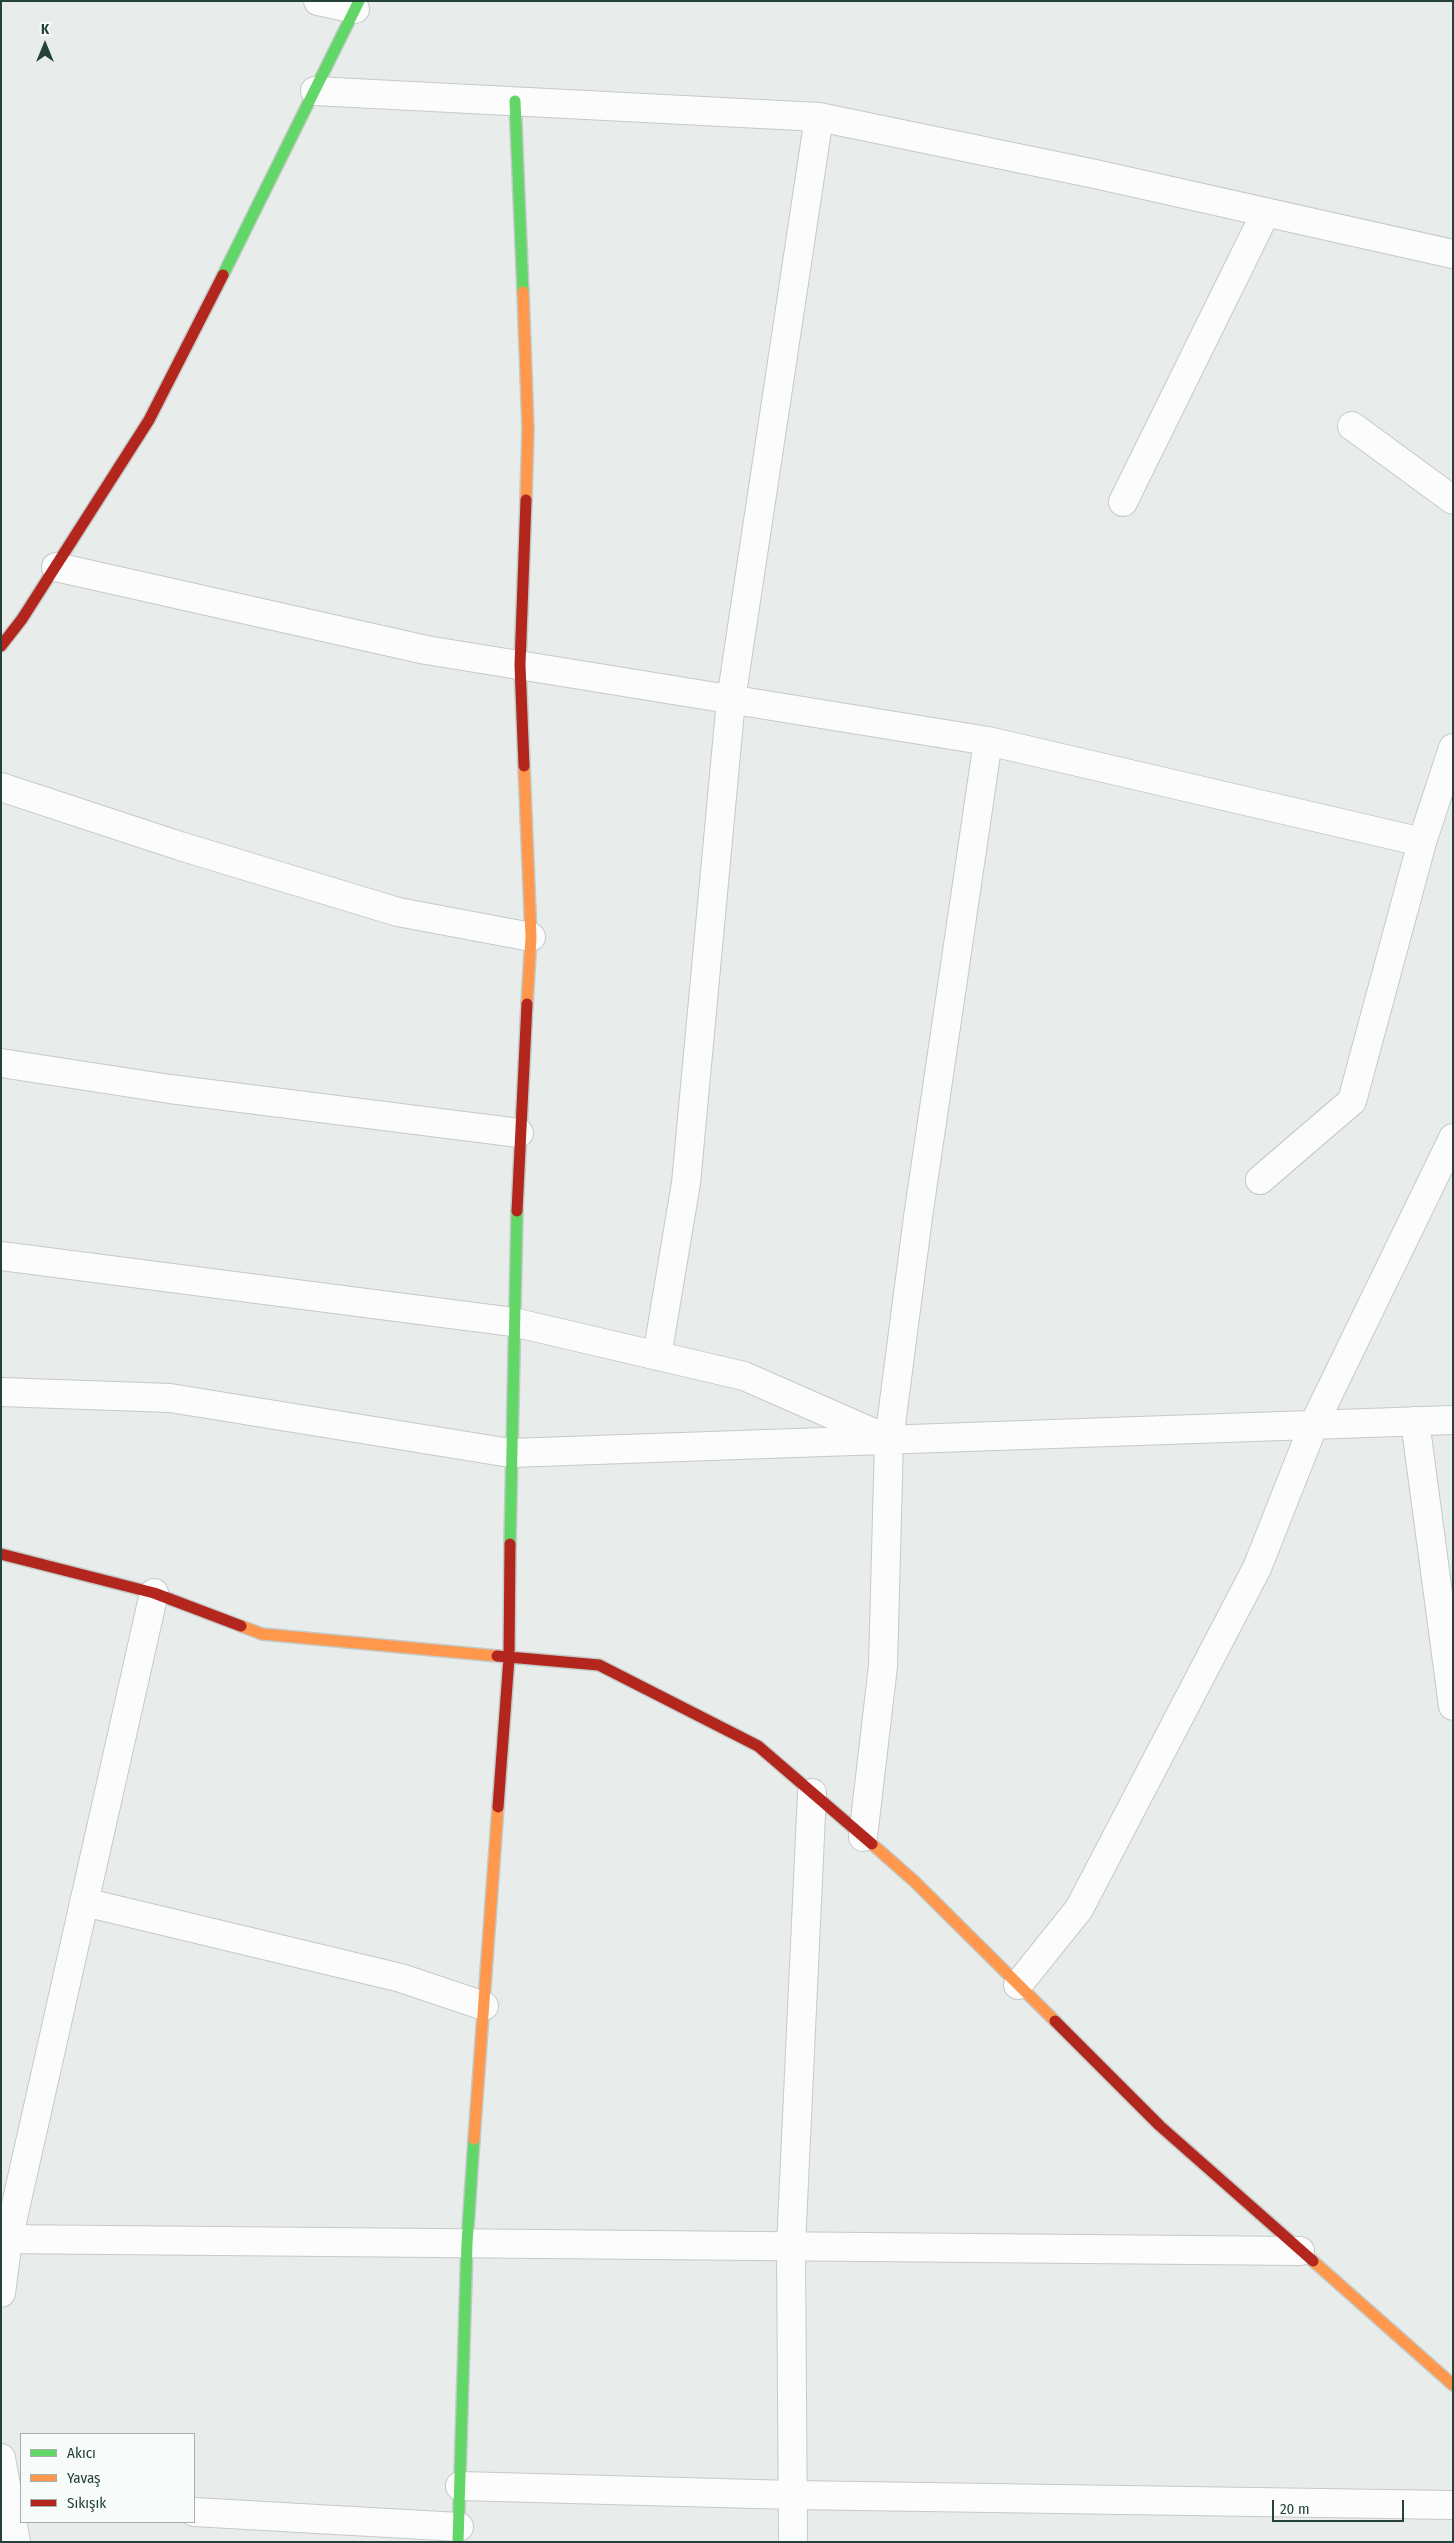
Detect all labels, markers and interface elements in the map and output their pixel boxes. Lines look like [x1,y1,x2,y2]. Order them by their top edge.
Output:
north arrow [20,20,70,70]
text: K [41,21,49,38]
legend [20,2433,195,2523]
text: Akıcı [67,2444,96,2462]
text: Yavaş [67,2469,101,2487]
scale bar [1274,2490,1406,2522]
text: Sıkışık [67,2494,106,2512]
text: 20 m [1280,2500,1310,2518]

